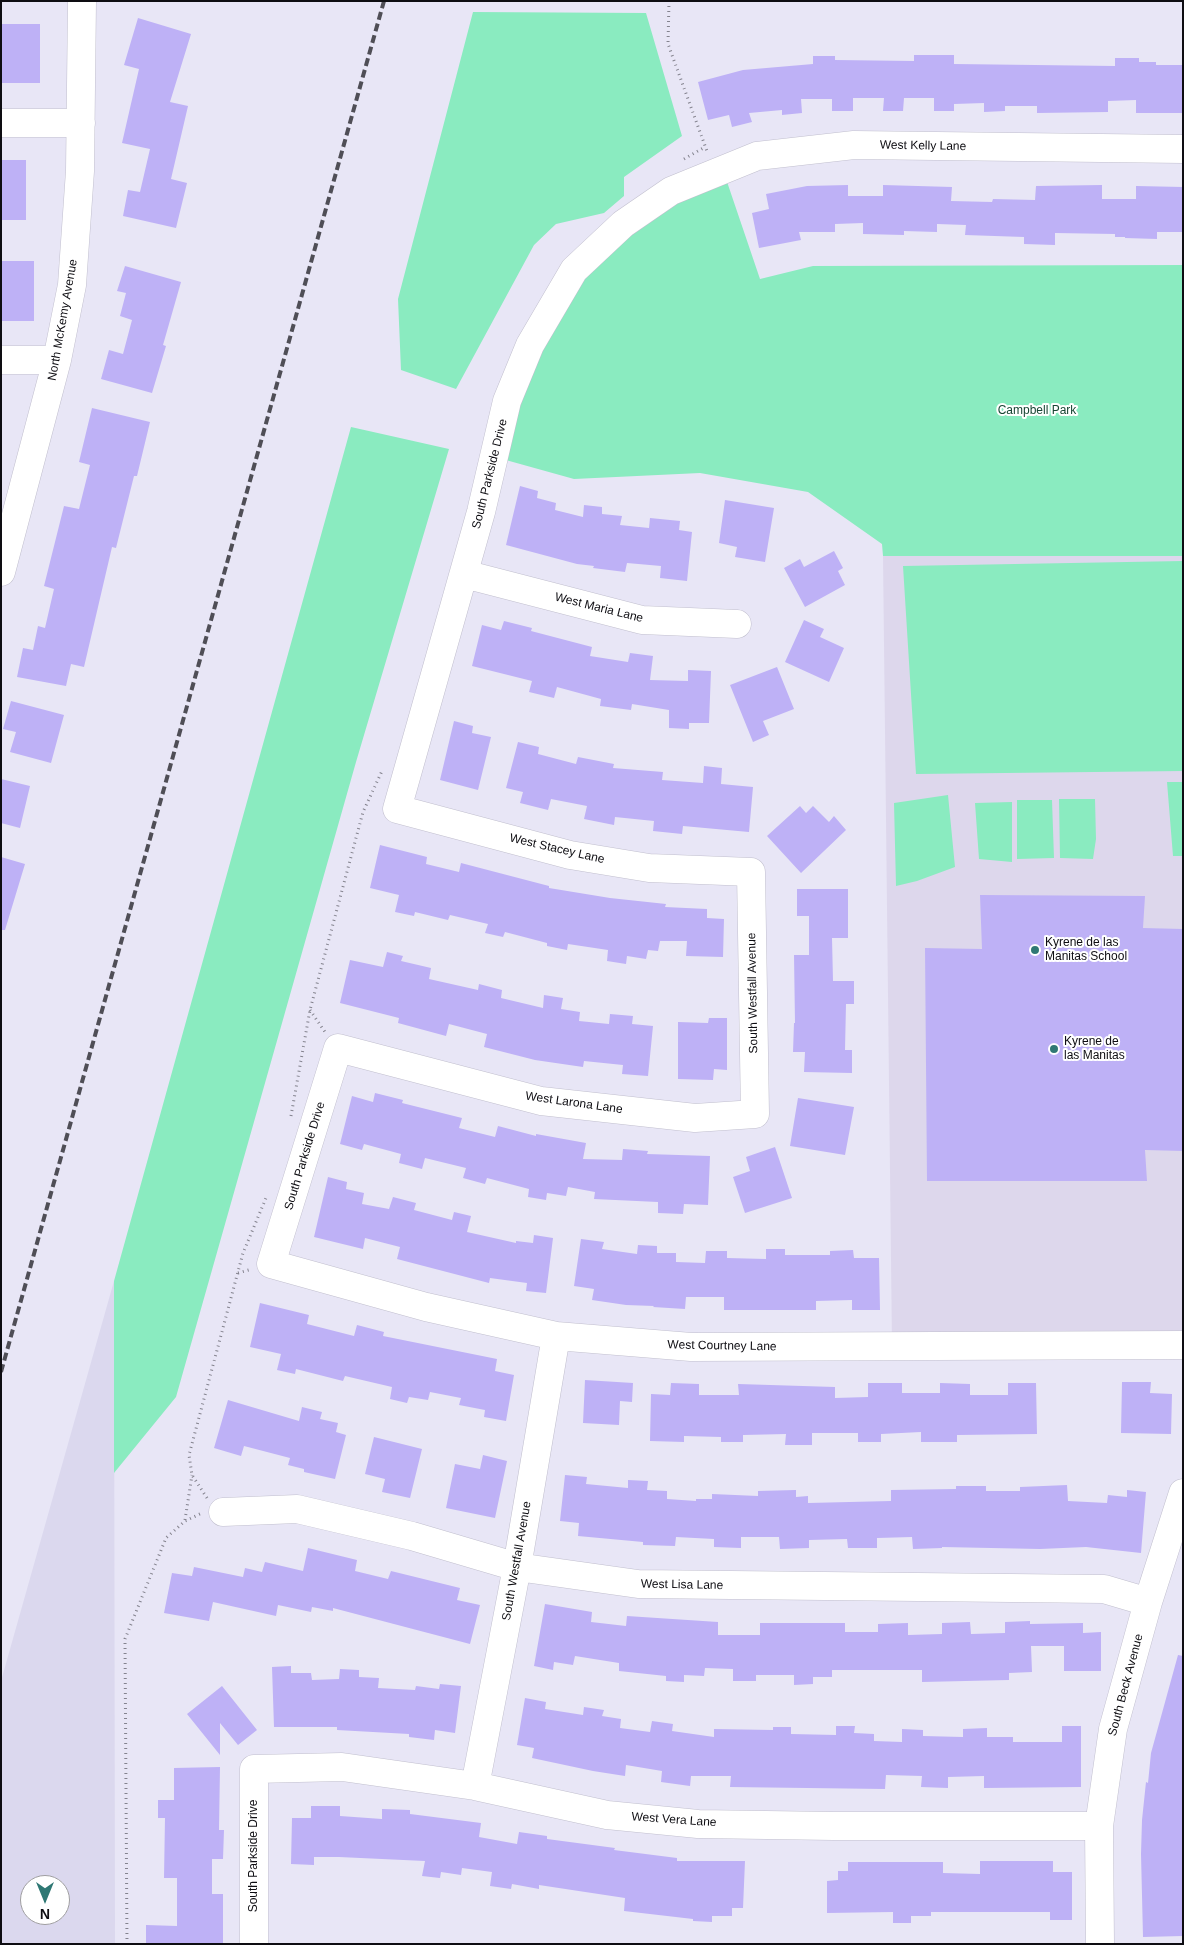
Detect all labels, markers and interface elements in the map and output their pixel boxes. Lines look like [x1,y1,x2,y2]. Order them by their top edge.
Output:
street label: West Kelly Lane [880,138,966,154]
street label: North McKemy Avenue [45,258,81,382]
park label: Campbell Park [998,404,1076,418]
street label: South Parkside Drive [469,418,511,530]
street label: West Maria Lane [553,590,645,626]
street label: West Stacey Lane [508,831,606,867]
street label: South Westfall Avenue [745,932,761,1054]
place label: Kyrene de las Manitas School [1045,936,1127,964]
marker: Kyrene de las Manitas School [1029,944,1041,956]
place label: Kyrene de las Manitas [1064,1035,1125,1063]
marker: Kyrene de las Manitas [1048,1043,1060,1055]
street label: West Larona Lane [525,1089,623,1117]
street label: South Parkside Drive [282,1100,328,1212]
street label: West Courtney Lane [667,1338,777,1354]
street label: South Westfall Avenue [499,1500,535,1622]
street label: West Lisa Lane [641,1577,723,1593]
street label: South Beck Avenue [1105,1632,1147,1738]
street label: South Parkside Drive [247,1800,261,1912]
street label: West Vera Lane [631,1810,717,1830]
north arrow [20,1875,70,1925]
text: N [40,1906,50,1922]

